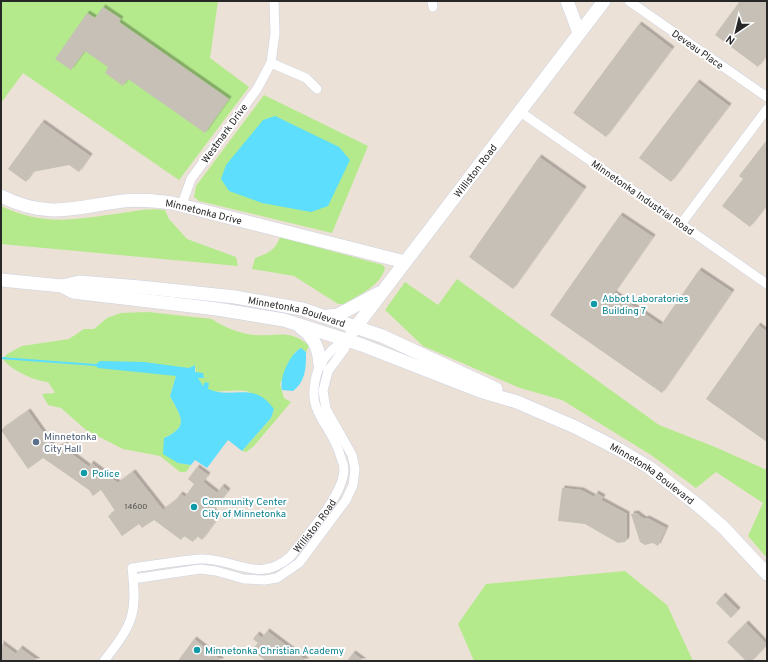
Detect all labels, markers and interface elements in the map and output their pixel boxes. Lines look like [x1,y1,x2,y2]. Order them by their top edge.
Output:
north arrow [716,12,756,52]
street label: Deveau Place [669,28,726,73]
text: N [724,31,738,47]
street label: Westmark Drive [199,102,251,166]
street label: Williston Road [452,142,501,201]
street label: Minnetonka Industrial Road [588,158,696,239]
street label: Minnetonka Drive [165,197,243,228]
place label: Abbot Laboratories Building 7 [602,293,689,318]
street label: Minnetonka Boulevard [247,294,347,331]
marker: Abbot Laboratories Building 7 [589,299,599,309]
place label: Minnetonka City Hall [44,431,97,456]
marker: Minnetonka City Hall [31,437,41,447]
street label: Minnetonka Boulevard [607,441,696,508]
marker: Police [79,468,89,478]
place label: Police [92,468,120,481]
place label: Community Center City of Minnetonka [202,496,287,521]
street label: Williston Road [291,497,340,556]
house number: 14600 [125,502,147,512]
marker: Community Center City of Minnetonka [189,502,199,512]
marker: Minnetonka Christian Academy [192,645,202,655]
place label: Minnetonka Christian Academy [205,645,344,658]

